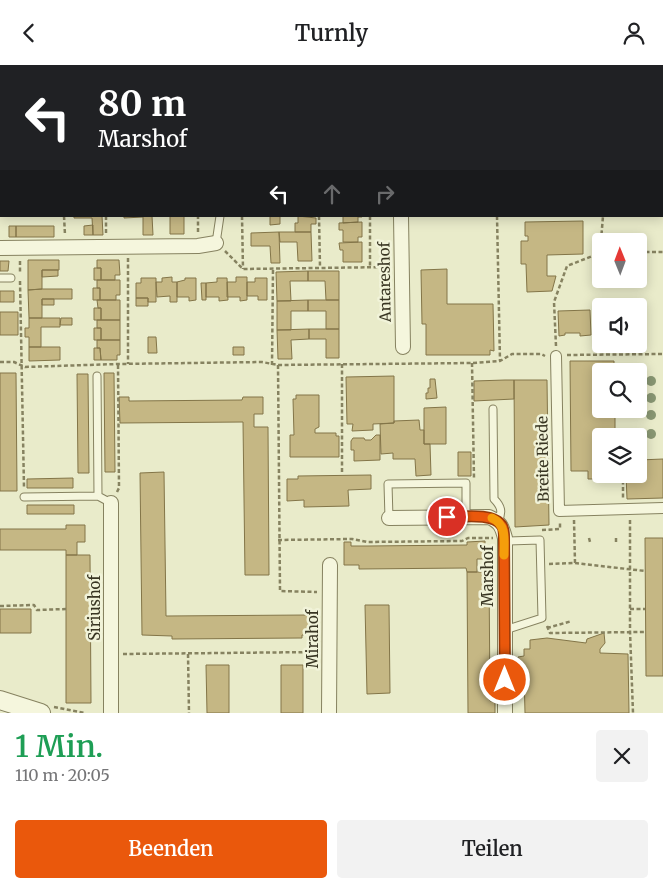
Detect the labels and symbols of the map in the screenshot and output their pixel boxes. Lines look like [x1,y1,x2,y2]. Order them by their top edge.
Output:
north arrow [592,233,648,287]
street label: Antareshof [374,241,395,323]
street label: Breite Riede [532,416,553,502]
pin [426,496,468,538]
street label: Marshof [478,544,497,606]
street label: Siriushof [85,574,104,641]
street label: Mirahof [303,608,322,668]
position arrow [478,653,530,705]

